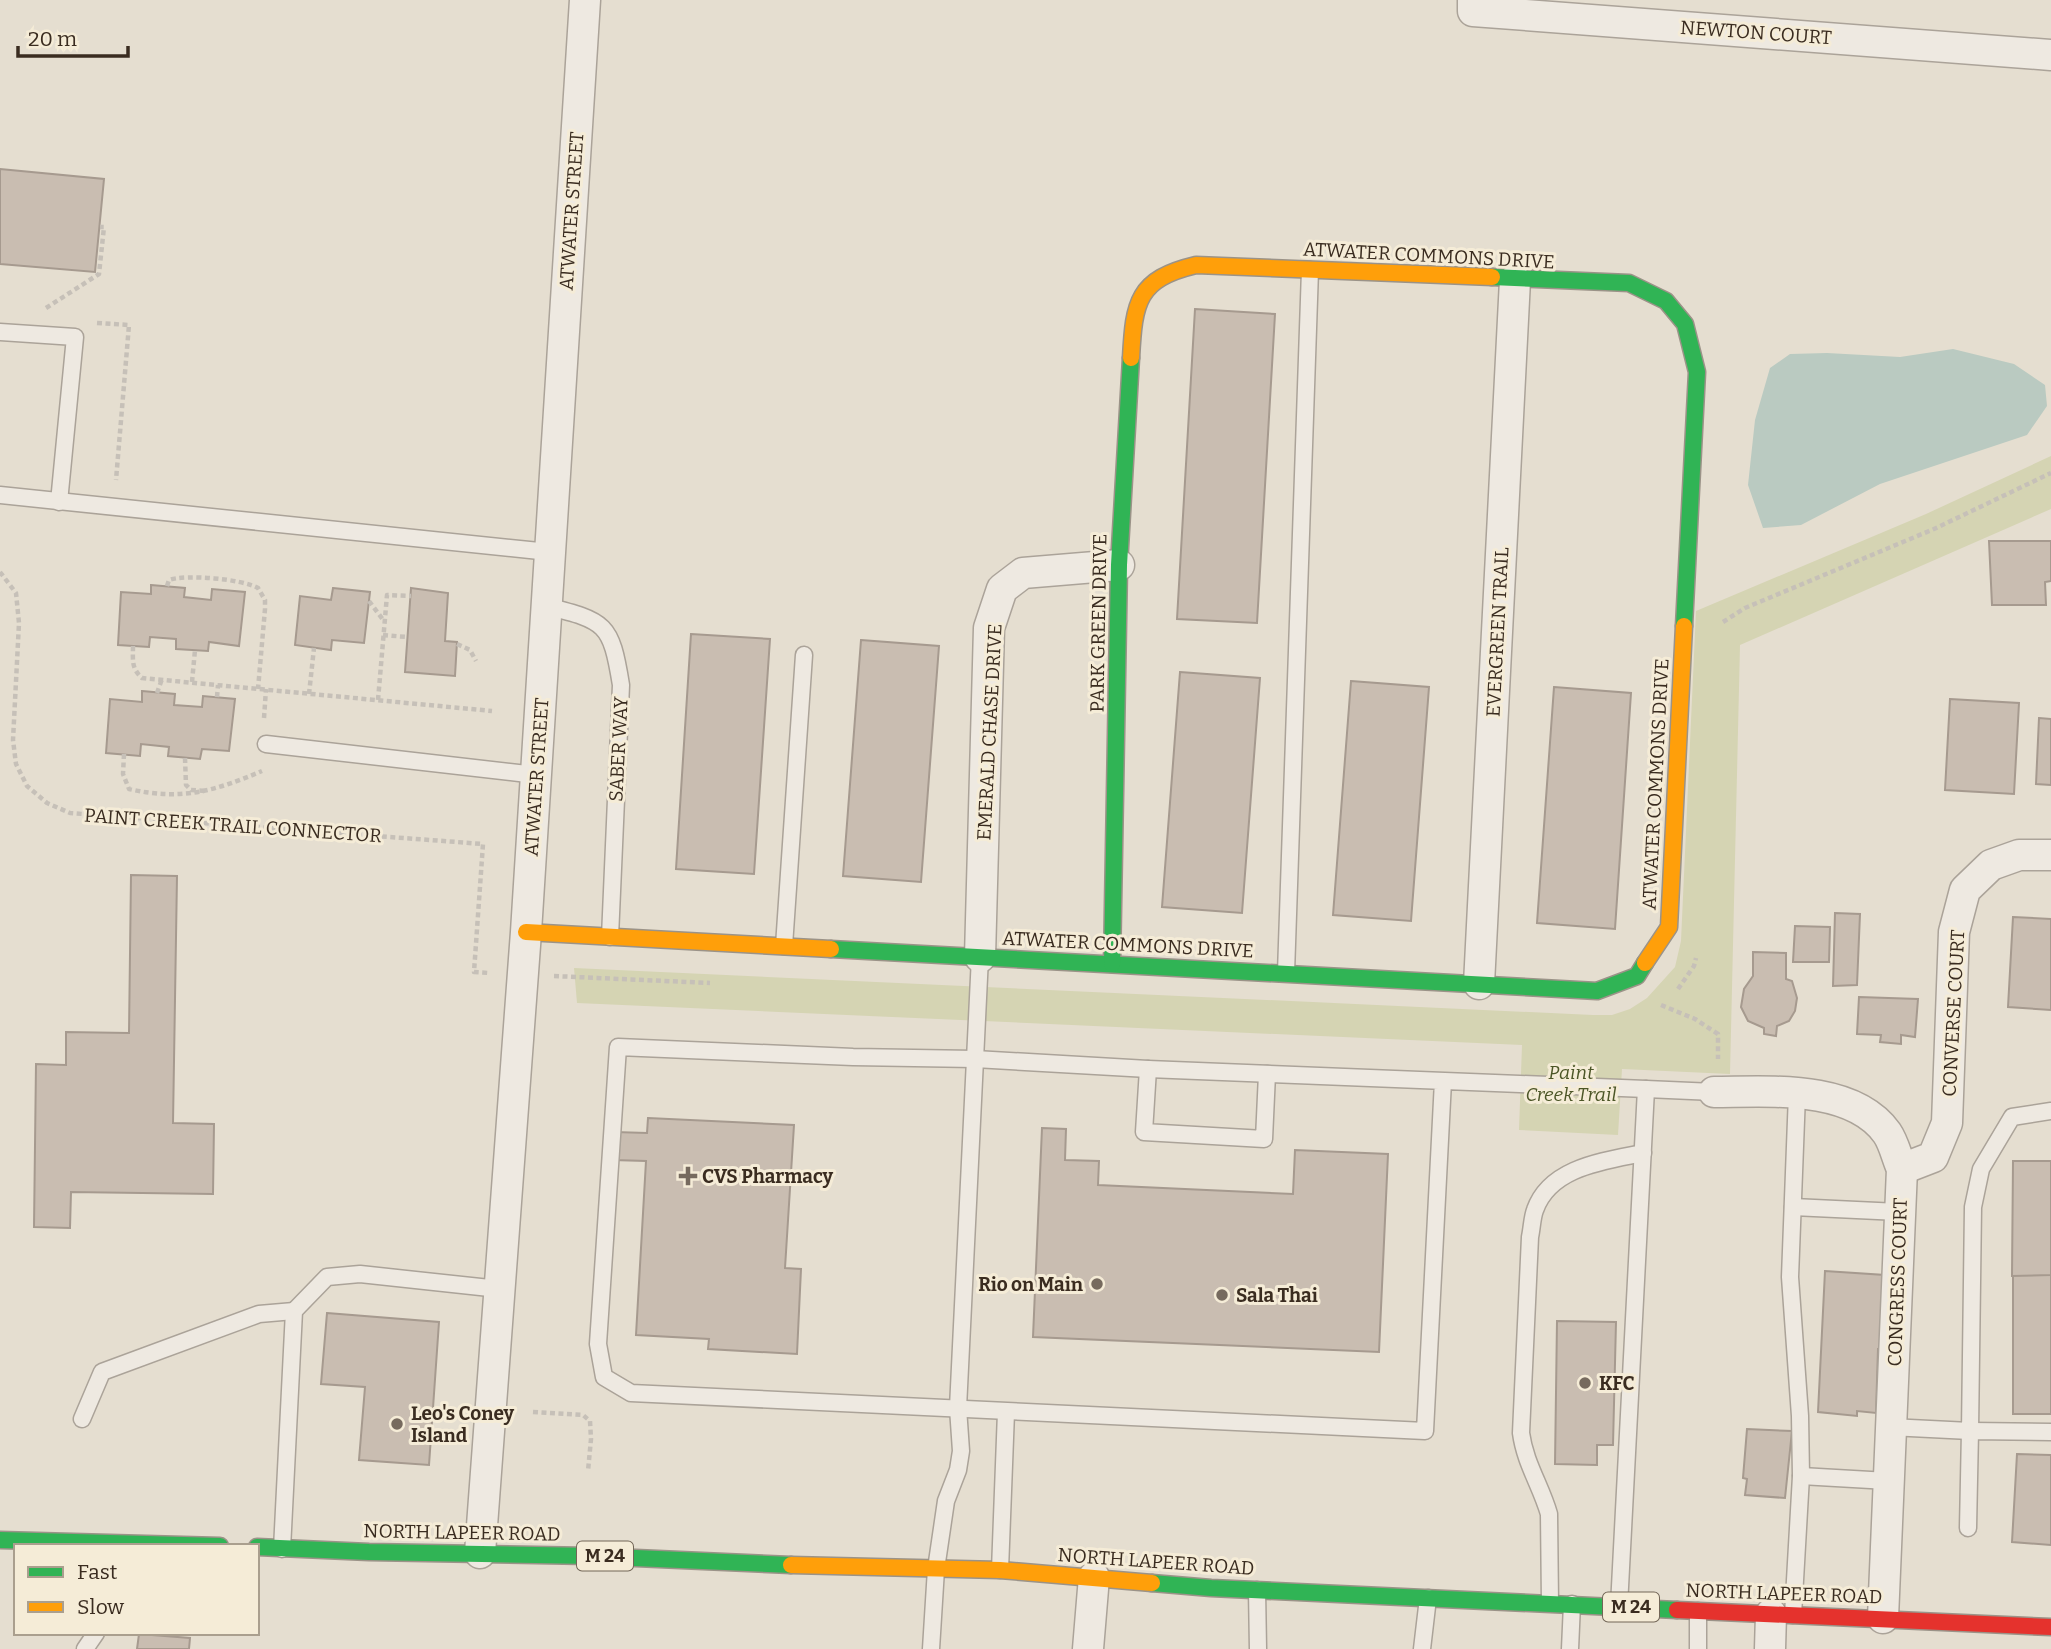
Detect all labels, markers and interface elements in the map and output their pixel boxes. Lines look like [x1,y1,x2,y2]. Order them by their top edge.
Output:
scale bar [18,14,128,58]
street label: NEWTON COURT [1679,16,1833,49]
text: 20 m [28,26,77,52]
street label: ATWATER STREET [554,131,589,291]
street label: ATWATER COMMONS DRIVE [1303,237,1555,274]
street label: PARK GREEN DRIVE [1085,533,1112,713]
street label: EVERGREEN TRAIL [1482,547,1513,717]
street label: EMERALD CHASE DRIVE [972,623,1007,841]
street label: ATWATER COMMONS DRIVE [1637,658,1674,910]
street label: SABER WAY [604,695,633,802]
street label: ATWATER STREET [519,697,554,857]
street label: PAINT CREEK TRAIL CONNECTOR [83,804,383,847]
street label: ATWATER COMMONS DRIVE [1002,926,1254,963]
street label: CONVERSE COURT [1938,929,1969,1097]
park label: Paint Creek Trail [1525,1061,1617,1106]
place label: CVS Pharmacy [702,1165,834,1188]
marker: CVS Pharmacy [680,1168,696,1184]
street label: CONGRESS COURT [1883,1197,1912,1367]
place label: Rio on Main [978,1273,1084,1296]
marker: Rio on Main [1089,1276,1105,1292]
place label: Sala Thai [1236,1284,1318,1307]
marker: Sala Thai [1214,1287,1230,1303]
place label: KFC [1599,1372,1634,1395]
marker: KFC [1577,1375,1593,1391]
place label: Leo's Coney Island [411,1402,514,1447]
marker: Leo's Coney Island [389,1416,405,1432]
street label: NORTH LAPEER ROAD [363,1519,561,1546]
road number: M 24 [577,1541,633,1570]
street label: NORTH LAPEER ROAD [1057,1543,1255,1580]
legend [14,1544,259,1635]
text: Fast [77,1559,118,1585]
street label: NORTH LAPEER ROAD [1685,1579,1883,1608]
road number: M 24 [1603,1592,1659,1622]
text: Slow [77,1594,124,1620]

